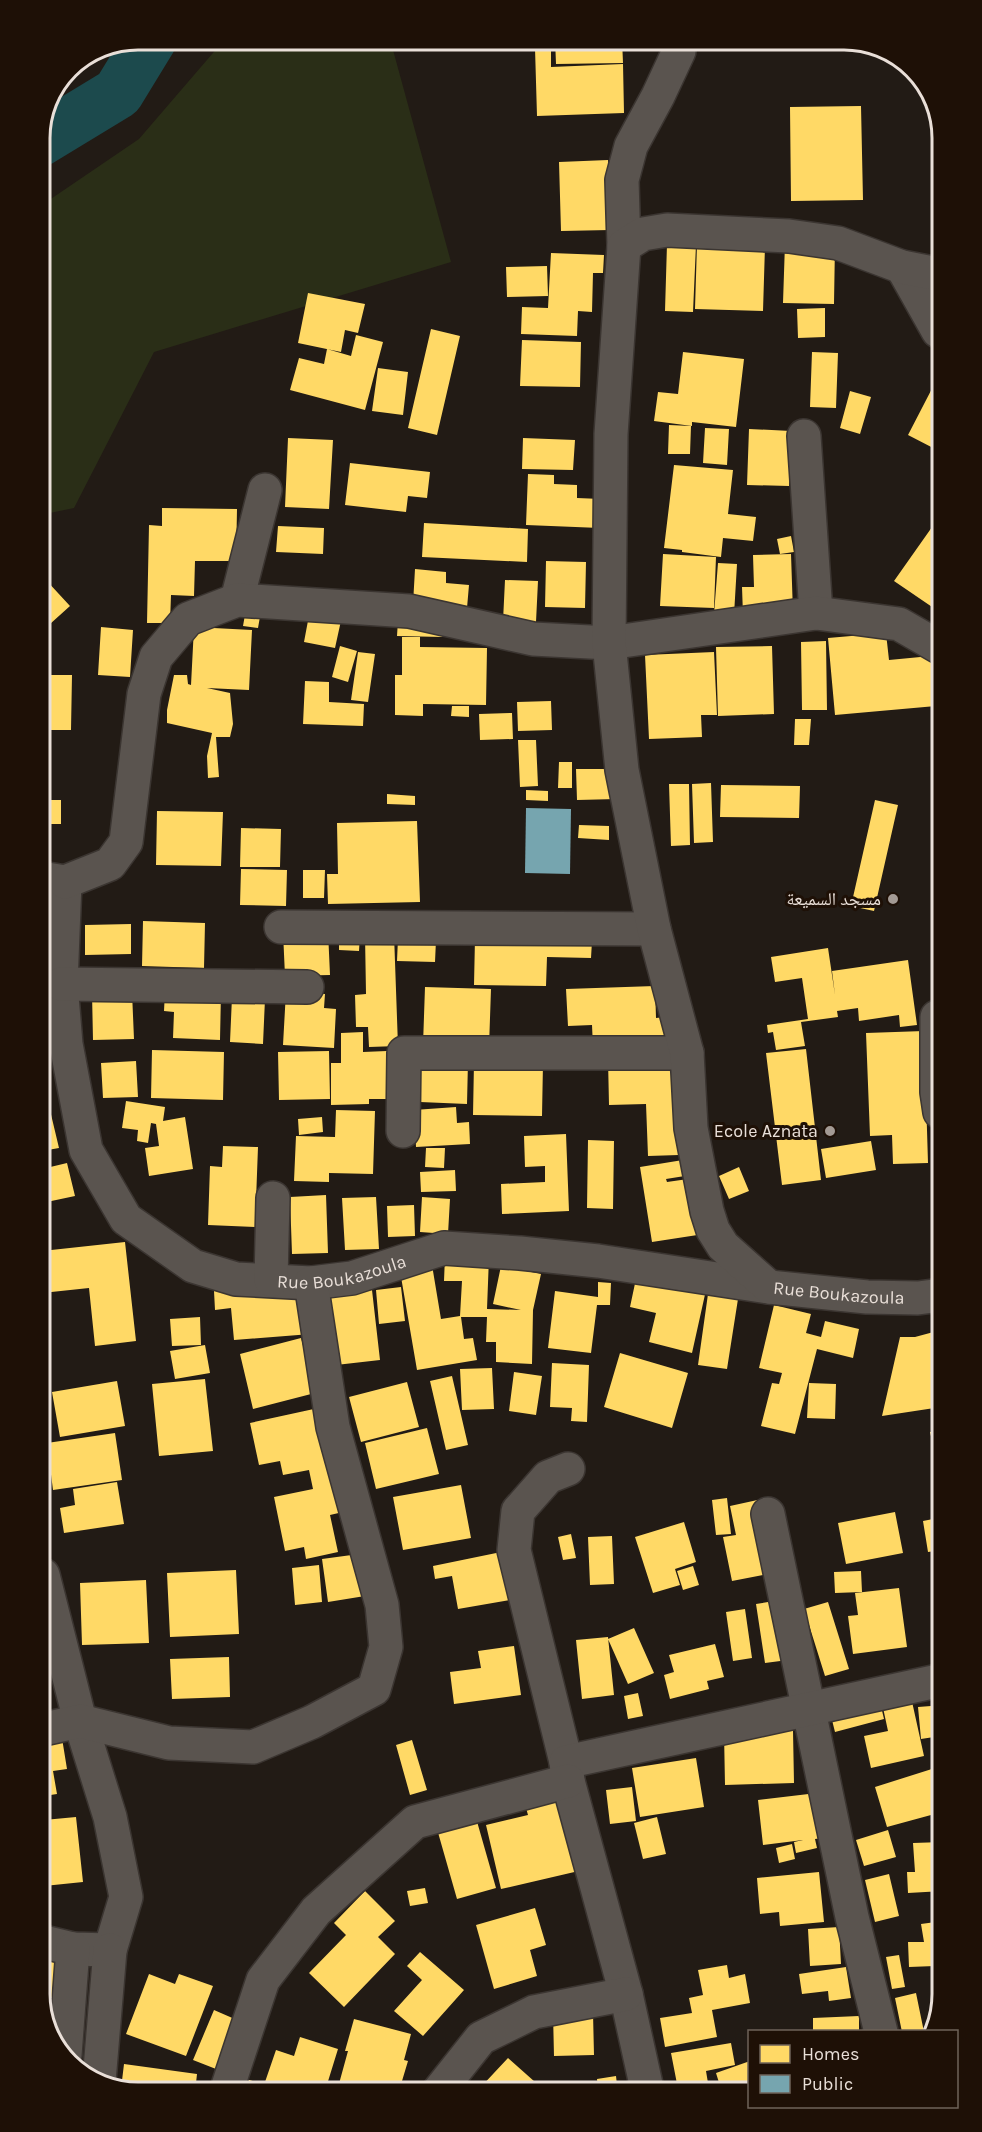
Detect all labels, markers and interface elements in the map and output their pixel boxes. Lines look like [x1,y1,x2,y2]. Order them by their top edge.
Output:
place label: مسجد السميعة [787,888,881,910]
marker: مسجد السميعة [886,892,900,906]
place label: Ecole Aznata [714,1120,818,1142]
marker: Ecole Aznata [823,1124,837,1138]
street label: Rue Boukazoula [276,1250,409,1294]
street label: Rue Boukazoula [772,1277,905,1309]
legend [748,2030,958,2108]
text: Homes [802,2043,859,2065]
text: Public [802,2073,853,2095]

